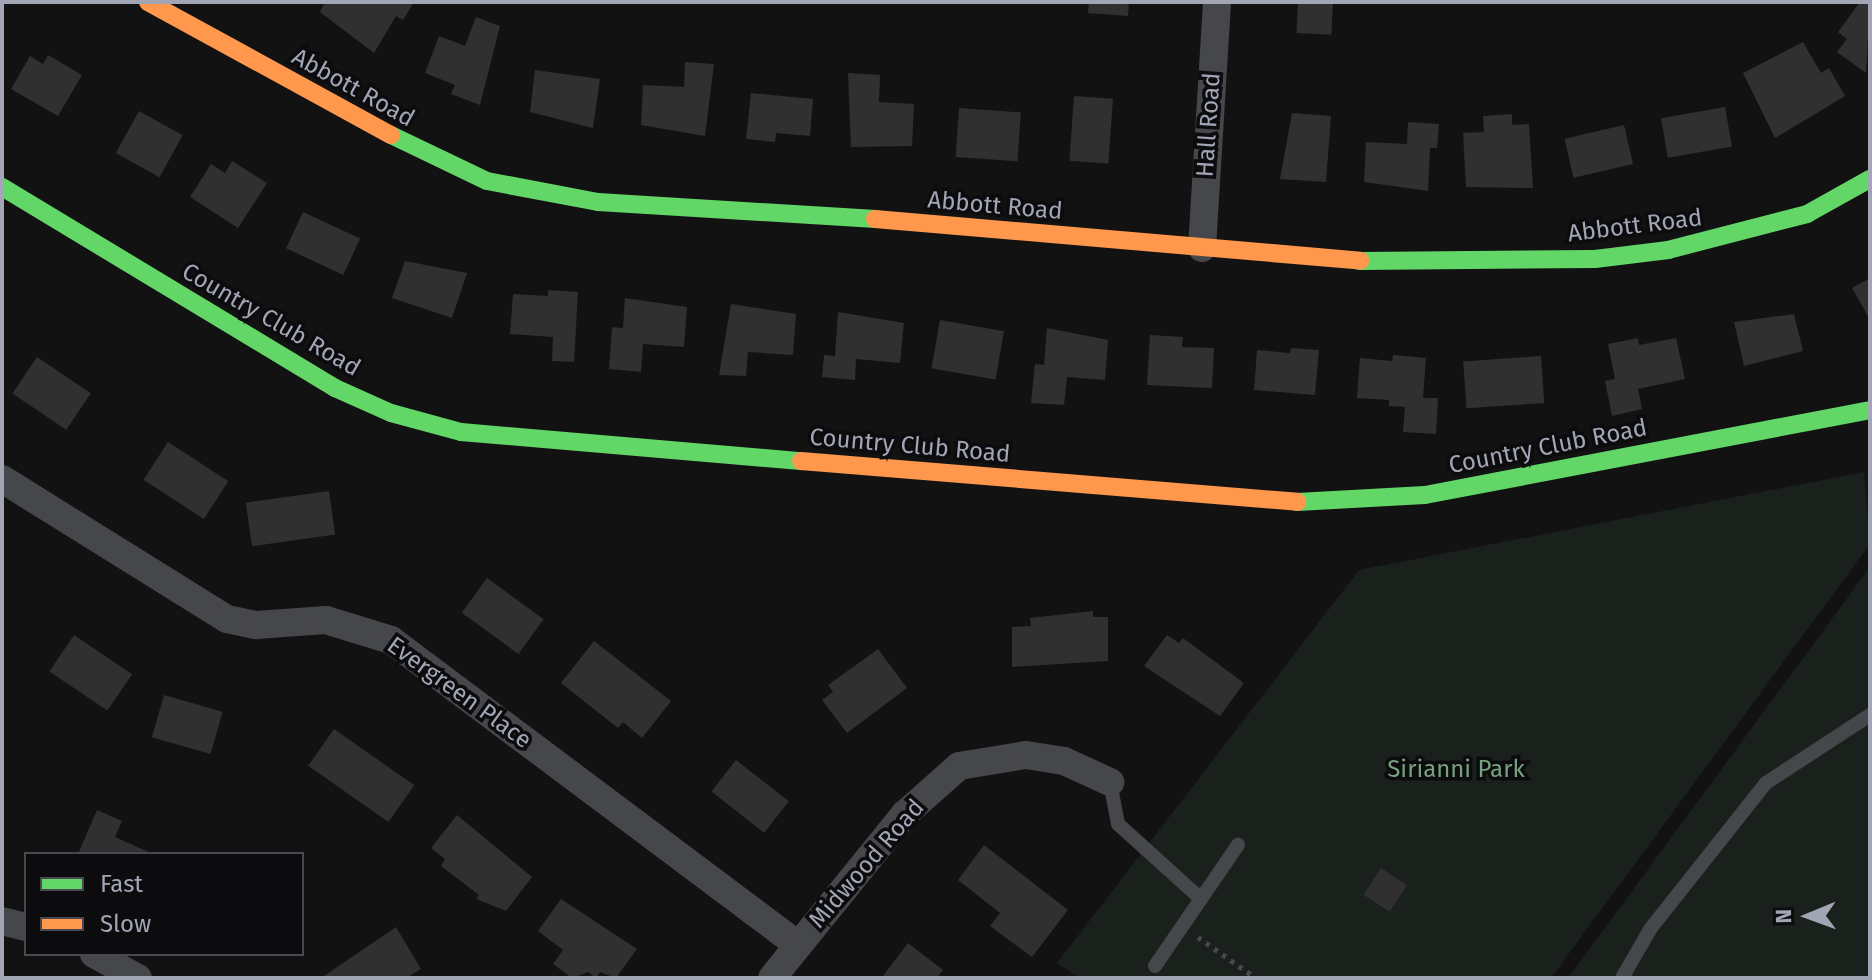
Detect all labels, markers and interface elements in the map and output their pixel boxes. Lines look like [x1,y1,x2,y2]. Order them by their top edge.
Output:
street label: Abbott Road [287,43,419,133]
street label: Hall Road [1191,72,1227,178]
street label: Abbott Road [926,186,1064,226]
street label: Abbott Road [1566,203,1704,249]
street label: Country Club Road [177,257,365,383]
street label: Country Club Road [1446,414,1650,480]
street label: Country Club Road [808,423,1012,469]
street label: Evergreen Place [381,631,537,755]
park label: Sirianni Park [1387,756,1525,784]
street label: Midwood Road [803,794,931,934]
legend [24,852,304,956]
text: Fast [100,870,143,898]
north arrow [1768,876,1848,956]
text: N [1770,909,1797,924]
text: Slow [100,910,151,938]

